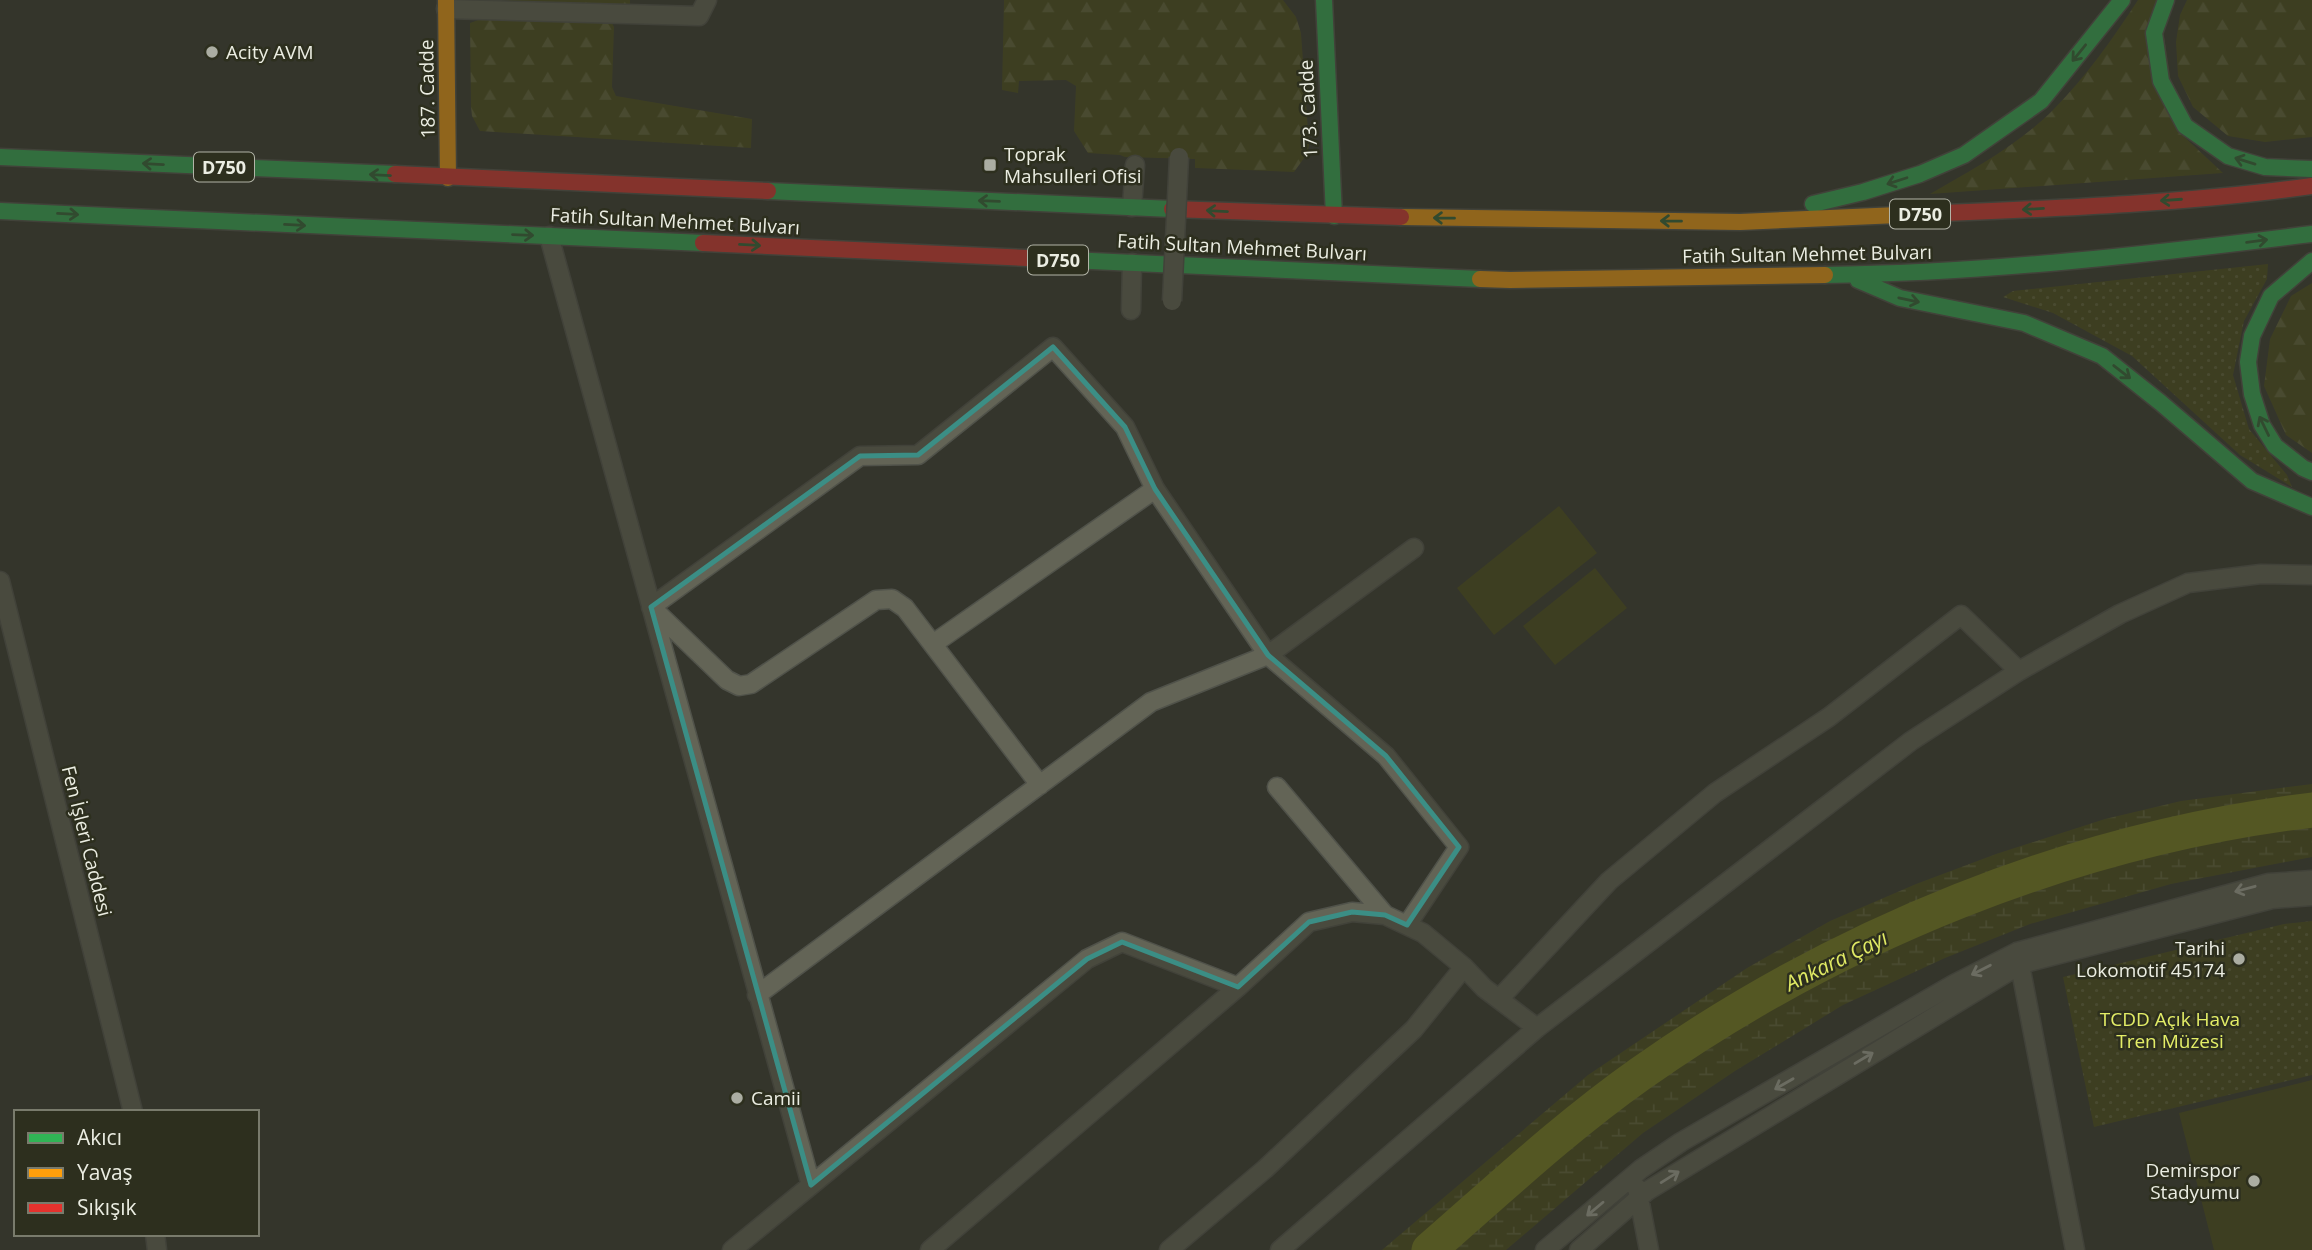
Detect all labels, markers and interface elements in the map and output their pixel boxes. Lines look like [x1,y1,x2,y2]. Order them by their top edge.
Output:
place label: Acity AVM [226,39,314,65]
street label: 187. Cadde [413,39,441,139]
marker: Acity AVM [204,44,220,60]
one-way arrow [2072,44,2087,62]
street label: 173. Cadde [1292,59,1324,159]
place label: Toprak Mahsulleri Ofisi [1004,141,1142,189]
road number: D750 [194,152,254,182]
one-way arrow [2234,153,2256,166]
one-way arrow [142,157,164,170]
marker: Toprak Mahsulleri Ofisi [982,157,998,173]
one-way arrow [369,168,392,181]
one-way arrow [1886,176,1908,188]
one-way arrow [2160,194,2183,207]
one-way arrow [978,195,1001,208]
road number: D750 [1890,200,1950,229]
street label: Fatih Sultan Mehmet Bulvarı [549,201,801,241]
one-way arrow [2021,202,2044,215]
one-way arrow [1205,204,1228,217]
one-way arrow [56,208,79,221]
one-way arrow [1433,211,1456,225]
one-way arrow [1660,215,1683,228]
one-way arrow [284,218,307,231]
street label: Fatih Sultan Mehmet Bulvarı [1116,227,1368,267]
one-way arrow [511,229,534,242]
one-way arrow [2245,234,2268,247]
one-way arrow [738,239,761,252]
street label: Fatih Sultan Mehmet Bulvarı [1682,239,1932,269]
road number: D750 [1028,246,1088,274]
one-way arrow [1897,293,1920,307]
one-way arrow [2112,364,2131,379]
one-way arrow [2257,416,2271,437]
street label: Fen İşleri Caddesi [56,763,118,919]
one-way arrow [2234,884,2256,897]
water label: Ankara Çayı [1778,923,1892,998]
place label: Tarihi Lokomotif 45174 [2076,935,2225,983]
marker: Tarihi Lokomotif 45174 [2231,951,2247,967]
one-way arrow [1971,964,1992,978]
park label: TCDD Açık Hava Tren Müzesi [2100,1006,2240,1054]
one-way arrow [1853,1050,1873,1064]
one-way arrow [1775,1077,1795,1091]
place label: Camii [751,1085,801,1111]
marker: Camii [729,1090,745,1106]
legend [14,1110,259,1236]
text: Akıcı [77,1123,122,1151]
place label: Demirspor Stadyumu [2146,1157,2240,1205]
text: Yavaş [77,1158,133,1186]
one-way arrow [1659,1169,1679,1183]
marker: Demirspor Stadyumu [2246,1173,2262,1189]
text: Sıkışık [77,1193,137,1221]
one-way arrow [1586,1201,1604,1216]

